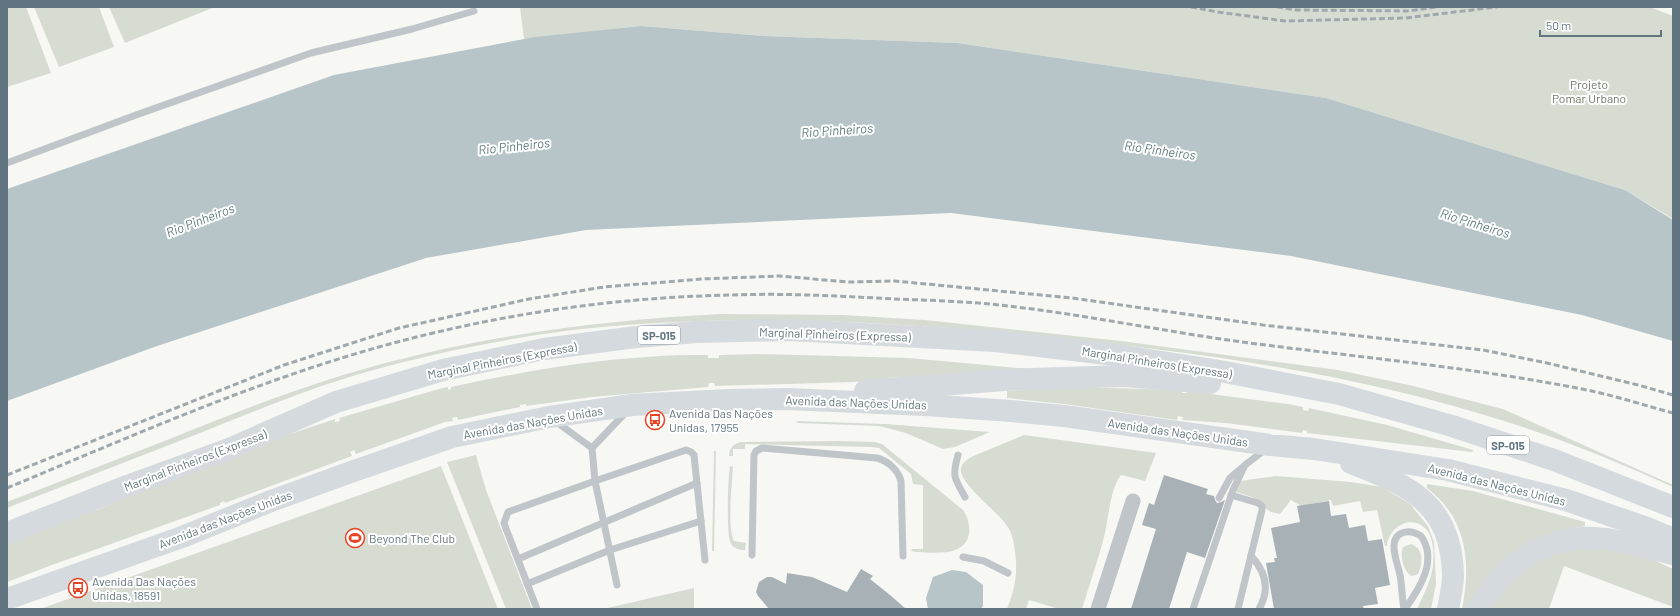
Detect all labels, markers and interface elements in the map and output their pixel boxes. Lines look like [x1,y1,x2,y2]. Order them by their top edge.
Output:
scale bar [1540,12,1661,38]
text: 50 m [1546,18,1571,32]
park label: Projeto Pomar Urbano [1552,77,1626,105]
water label: Rio Pinheiros [801,120,873,140]
water label: Rio Pinheiros [477,134,551,158]
water label: Rio Pinheiros [1123,137,1197,163]
water label: Rio Pinheiros [164,200,236,240]
water label: Rio Pinheiros [1438,205,1512,241]
street label: Marginal Pinheiros (Expressa) [759,324,912,344]
road number: SP-015 [638,326,680,344]
street label: Marginal Pinheiros (Expressa) [426,338,579,381]
street label: Marginal Pinheiros (Expressa) [1081,343,1234,381]
street label: Avenida das Nações Unidas [785,393,927,411]
street label: Avenida das Nações Unidas [462,403,604,441]
place label: Avenida Das Nações Unidas, 17955 [669,406,773,434]
bus stop icon: Avenida Das Nações Unidas, 17955 [644,409,666,431]
street label: Avenida das Nações Unidas [1107,415,1249,449]
street label: Marginal Pinheiros (Expressa) [122,426,269,494]
road number: SP-015 [1487,436,1529,454]
street label: Avenida das Nações Unidas [1427,460,1568,508]
street label: Avenida das Nações Unidas [156,487,294,551]
sports icon: Beyond The Club [344,527,366,549]
place label: Beyond The Club [369,531,455,545]
place label: Avenida Das Nações Unidas, 18591 [92,574,196,602]
bus stop icon: Avenida Das Nações Unidas, 18591 [67,577,89,599]

